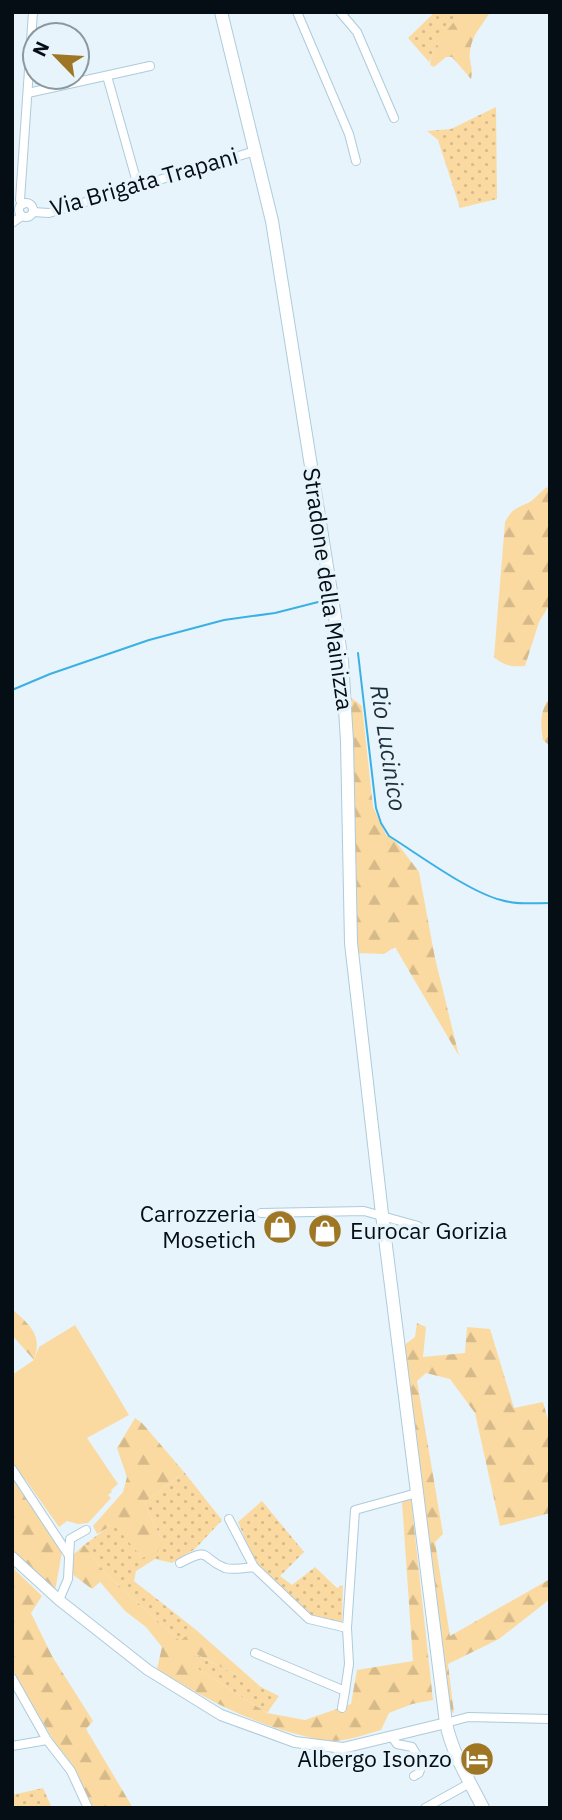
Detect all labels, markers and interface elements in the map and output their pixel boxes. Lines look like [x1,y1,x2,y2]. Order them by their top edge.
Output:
north arrow [21,21,91,91]
text: N [27,38,54,60]
street label: Via Brigata Trapani [46,140,241,222]
street label: Stradone della Mainizza [297,466,361,712]
water label: Rio Lucinico [363,682,415,813]
place label: Carrozzeria Mosetich [140,1198,256,1254]
shop icon: Carrozzeria Mosetich [261,1208,299,1246]
shop icon: Eurocar Gorizia [306,1212,344,1250]
place label: Eurocar Gorizia [350,1215,507,1245]
hotel icon: Albergo Isonzo [458,1740,496,1778]
place label: Albergo Isonzo [297,1743,452,1773]

